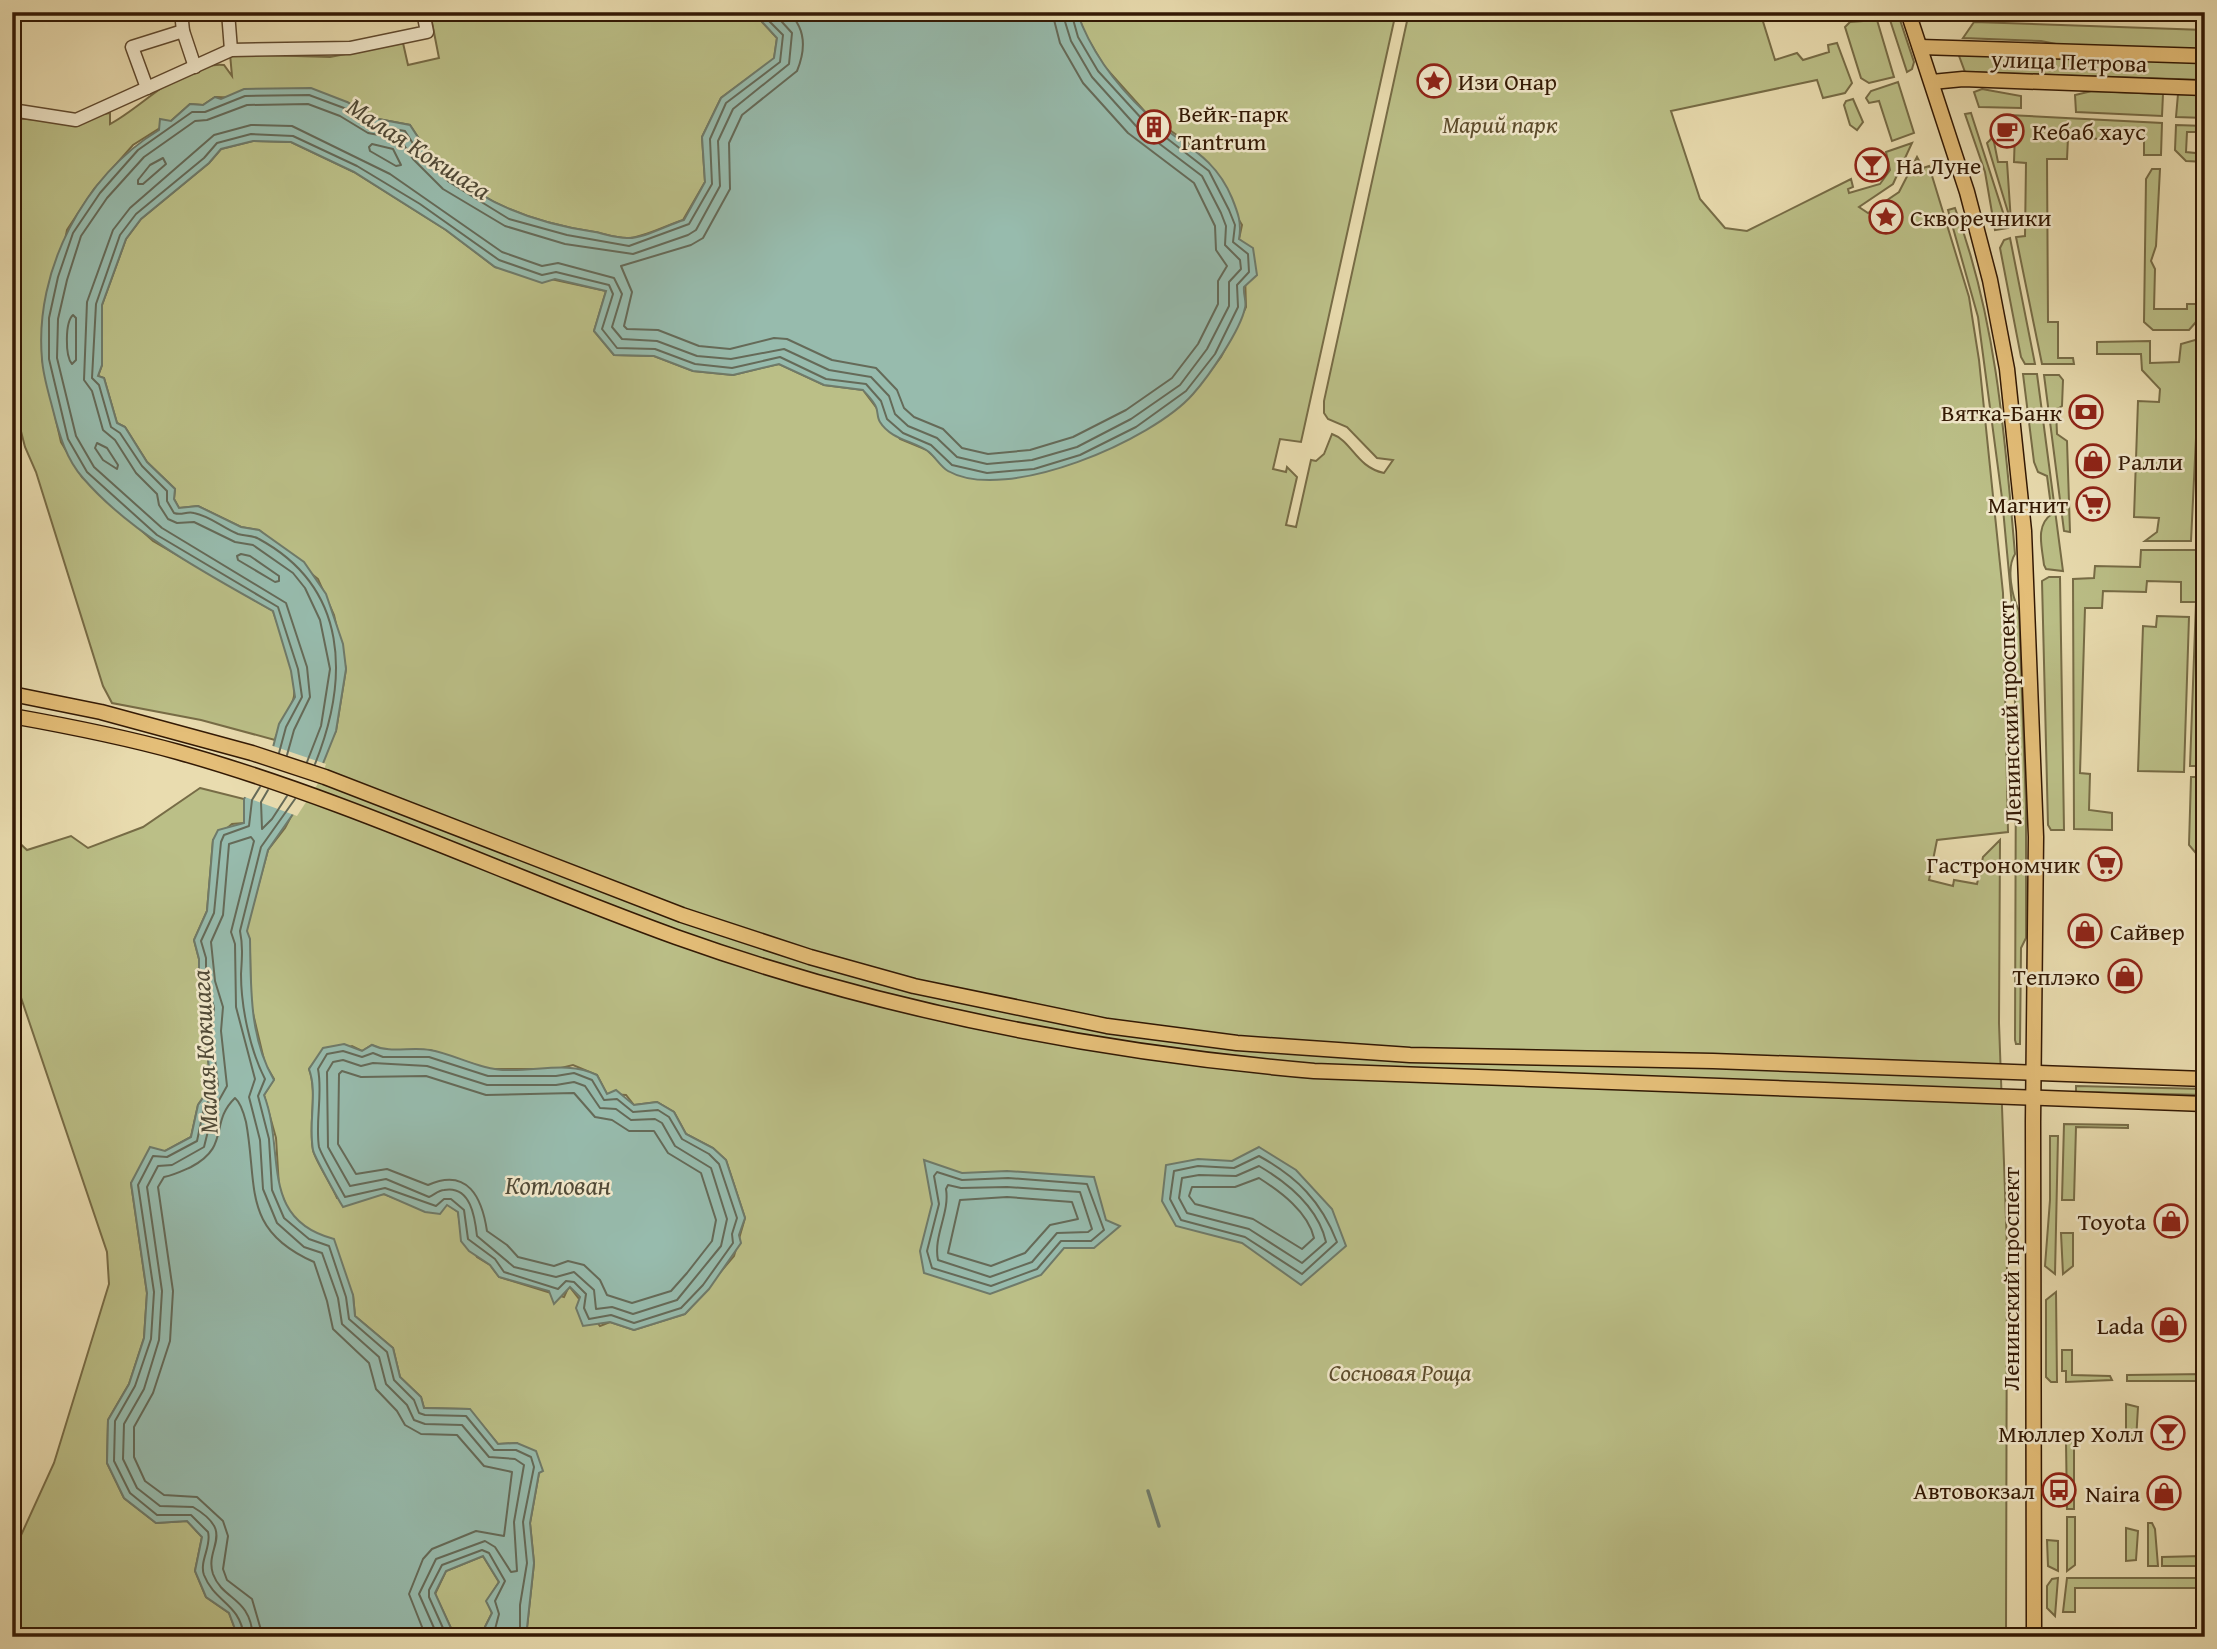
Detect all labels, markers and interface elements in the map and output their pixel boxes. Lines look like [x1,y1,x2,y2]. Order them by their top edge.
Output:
street label: улица Петрова [1989,41,2148,81]
place icon: Изи Онар [1415,62,1453,100]
place label: Изи Онар [1458,64,1557,99]
water label: Малая Кокшага [339,87,499,209]
place label: Вейк-парк Tantrum [1178,96,1289,159]
park label: Марий парк [1442,107,1558,142]
building icon: Вейк-парк Tantrum [1135,108,1173,146]
cafe icon: Кебаб хаус [1988,112,2026,150]
place label: Кебаб хаус [2032,114,2146,149]
bar icon: На Луне [1853,146,1891,184]
place label: На Луне [1896,148,1981,183]
place icon: Скворечники [1867,198,1905,236]
place label: Скворечники [1910,200,2052,235]
bank icon: Вятка-Банк [2067,393,2105,431]
place label: Вятка-Банк [1941,395,2062,430]
shop icon: Ралли [2074,442,2112,480]
place label: Ралли [2118,444,2183,479]
supermarket icon: Магнит [2074,485,2112,523]
place label: Магнит [1988,487,2068,522]
street label: Ленинский проспект [1988,600,2030,826]
supermarket icon: Гастрономчик [2086,845,2124,883]
place label: Гастрономчик [1927,847,2080,882]
shop icon: Сайвер [2066,912,2104,950]
place label: Сайвер [2110,914,2185,949]
shop icon: Теплэко [2106,957,2144,995]
place label: Теплэко [2012,959,2100,994]
water label: Малая Кокшага [180,969,228,1135]
water label: Котлован [505,1165,611,1204]
street label: Ленинский проспект [1993,1167,2028,1391]
shop icon: Toyota [2152,1202,2190,1240]
place label: Toyota [2078,1204,2147,1239]
shop icon: Lada [2150,1306,2188,1344]
place label: Lada [2097,1308,2145,1343]
park label: Сосновая Роща [1329,1355,1471,1390]
bar icon: Мюллер Холл [2149,1414,2187,1452]
place label: Мюллер Холл [1998,1416,2144,1451]
bus stop icon: Автовокзал [2040,1471,2078,1509]
place label: Автовокзал [1913,1473,2035,1508]
shop icon: Naira [2145,1474,2183,1512]
place label: Naira [2085,1476,2141,1511]

